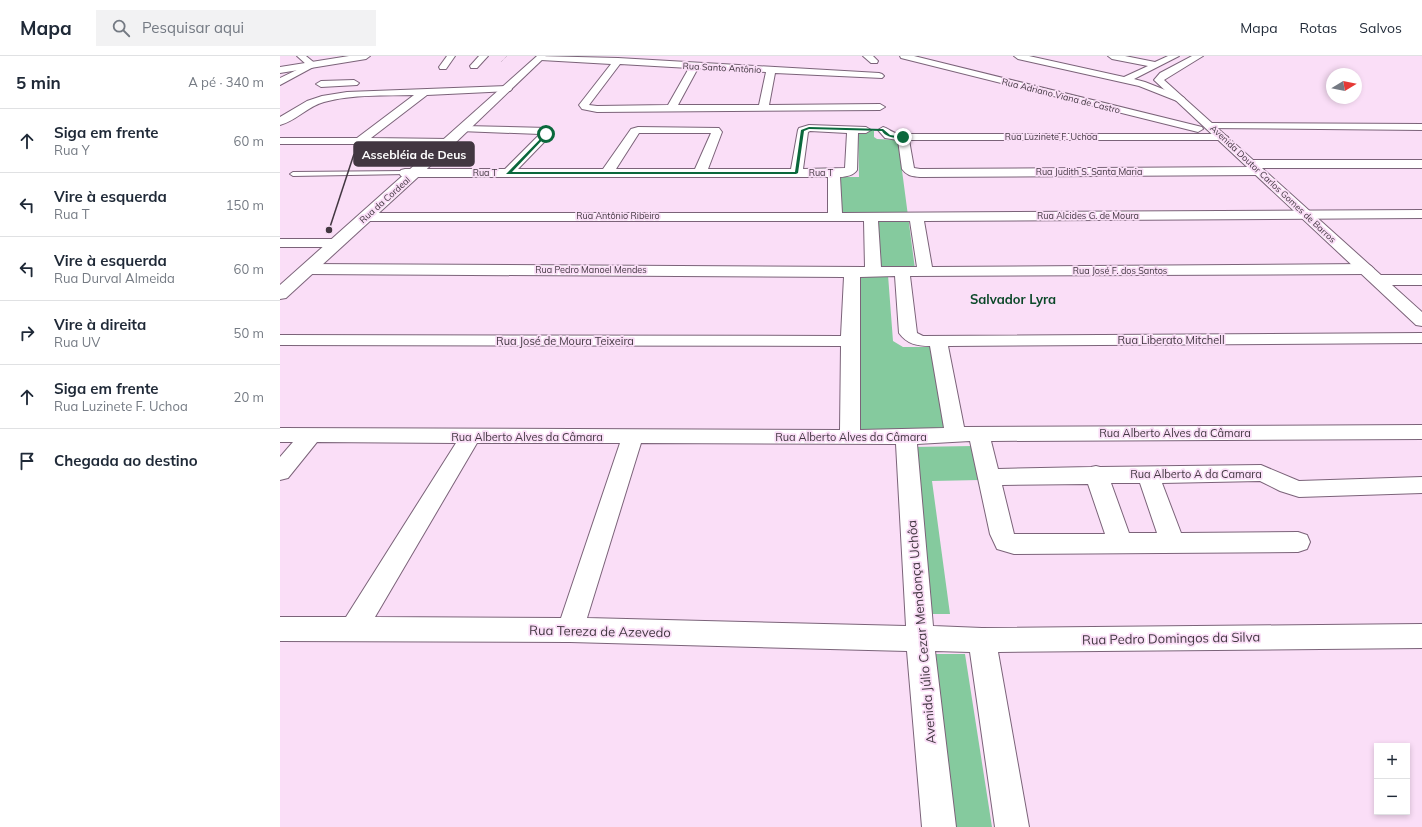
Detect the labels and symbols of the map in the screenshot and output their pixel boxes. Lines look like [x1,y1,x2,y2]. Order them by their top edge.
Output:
street label: Rua Santo Antônio [682,60,762,75]
north arrow [1326,68,1362,104]
street label: Rua Adriano Viana de Castro [1001,75,1121,116]
street label: Avenida Doutor Carlos Gomes de Barros [1208,122,1338,245]
route start [537,125,555,143]
route end [894,128,912,146]
street label: Rua Luzinete F. Uchoa [1005,131,1097,142]
callout: Assebléia de Deus [354,142,474,166]
text: Assebléia de Deus [362,147,466,162]
street label: Rua Judith S. Santa Maria [1036,166,1142,177]
street label: Rua T [473,167,498,178]
street label: Rua T [809,167,834,178]
street label: Rua da Cordeal [357,174,412,225]
street label: Rua Antônio Ribeiro [576,210,660,221]
street label: Rua Alcides G. de Moura [1037,210,1139,221]
street label: Rua Pedro Manoel Mendes [535,264,647,275]
street label: Rua José F. dos Santos [1073,265,1167,276]
district label: Salvador Lyra [970,291,1056,308]
street label: Rua Liberato Mitchell [1117,333,1225,347]
street label: Rua José de Moura Teixeira [496,334,634,348]
street label: Rua Alberto Alves da Câmara [1099,426,1251,440]
street label: Rua Alberto Alves da Câmara [451,430,603,444]
street label: Rua Alberto Alves da Câmara [775,430,927,444]
street label: Rua Alberto A da Camara [1130,467,1262,481]
street label: Avenida Júlio Cezar Mendonça Uchôa [903,519,939,745]
street label: Rua Tereza de Azevedo [529,622,671,640]
street label: Rua Pedro Domingos da Silva [1082,628,1260,648]

